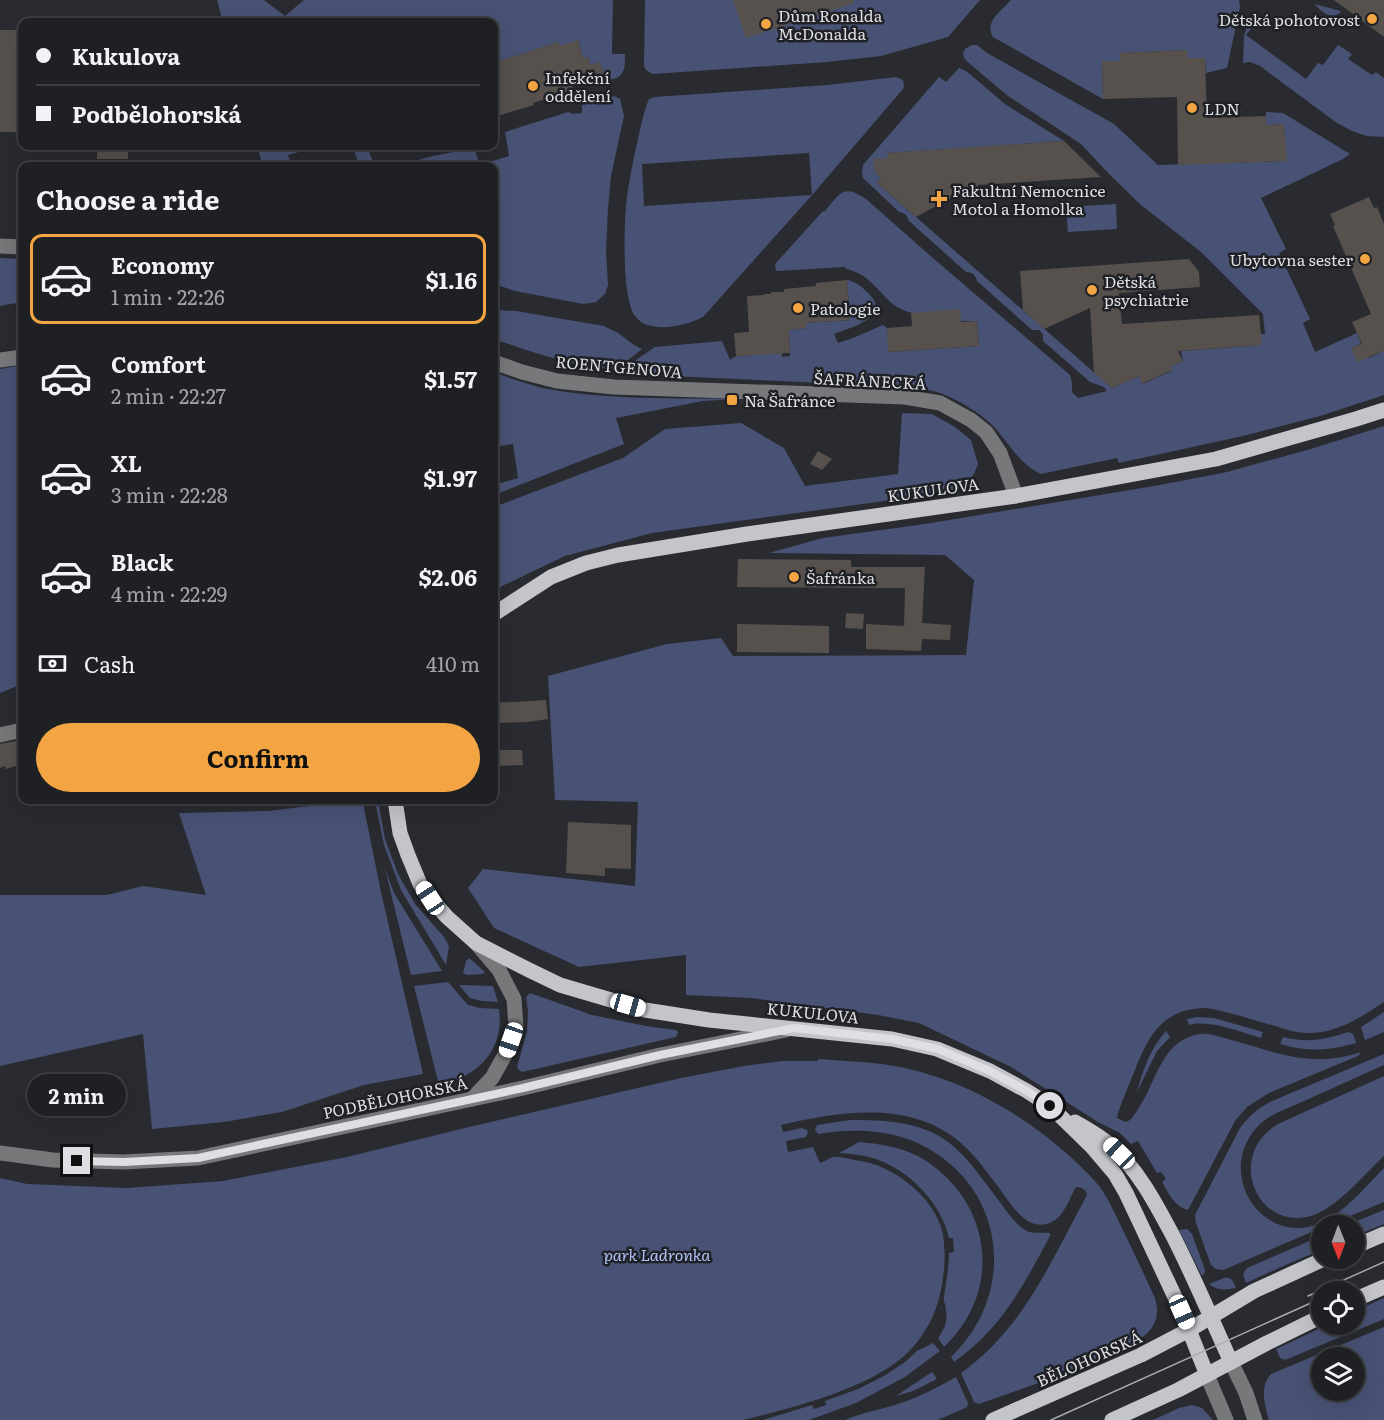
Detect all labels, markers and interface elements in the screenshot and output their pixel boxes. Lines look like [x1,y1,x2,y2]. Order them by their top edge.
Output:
place label: Dům Ronalda McDonalda [778,3,883,45]
place label: Dětská pohotovost [1219,7,1361,31]
marker: Dětská pohotovost [1365,12,1379,26]
marker: Dům Ronalda McDonalda [759,17,773,31]
text: Kukulova [72,39,180,72]
place label: Infekční oddělení [545,65,611,107]
marker: Infekční oddělení [526,79,540,93]
place label: LDN [1204,96,1240,120]
text: Podbělohorská [72,97,241,130]
marker: LDN [1185,101,1199,115]
text: Choose a ride [36,178,219,218]
place label: Fakultní Nemocnice Motol a Homolka [952,178,1106,220]
marker: Fakultní Nemocnice Motol a Homolka [930,190,948,208]
place label: Ubytovna sester [1229,247,1353,271]
text: Economy [111,248,214,281]
icon: car [39,252,93,306]
marker: Ubytovna sester [1358,252,1372,266]
text: $1.16 [426,263,477,296]
place label: Dětská psychiatrie [1104,269,1189,311]
text: 1 min · 22:26 [111,281,225,311]
marker: Dětská psychiatrie [1085,283,1099,297]
place label: Patologie [810,296,880,320]
marker: Patologie [791,301,805,315]
text: Comfort [111,347,206,380]
street label: ROENTGENOVA [555,349,684,384]
icon: car [39,351,93,405]
text: $1.57 [424,362,477,395]
street label: ŠAFRÁNECKÁ [813,365,927,395]
text: 2 min · 22:27 [111,380,226,410]
place label: Na Šafránce [744,388,835,412]
marker: Na Šafránce [725,393,739,407]
text: XL [111,446,142,479]
icon: car [39,450,93,504]
text: $1.97 [423,461,477,494]
street label: KUKULOVA [886,471,981,507]
text: 3 min · 22:28 [111,479,228,509]
text: Black [111,545,173,578]
icon: car [39,549,93,603]
text: $2.06 [418,560,477,593]
place label: Šafránka [806,565,876,589]
marker: Šafránka [787,570,801,584]
text: 4 min · 22:29 [111,578,227,608]
icon: cash [36,647,69,680]
text: Cash [84,647,135,680]
text: 410 m [426,648,480,678]
button: Confirm [36,723,480,792]
car [413,878,447,918]
car [608,991,648,1019]
street label: KUKULOVA [766,995,860,1029]
car [497,1020,525,1060]
street label: PODBĚLOHORSKÁ [320,1070,470,1124]
callout: 2 min [28,1074,127,1116]
text: 2 min [49,1080,104,1110]
route start [1036,1092,1063,1119]
car [1100,1134,1138,1172]
route end [63,1147,90,1174]
north arrow [1311,1215,1365,1269]
map controls [1311,1215,1365,1401]
park label: park Ladronka [604,1242,711,1266]
button: locate [1311,1281,1365,1335]
car [1166,1292,1198,1332]
street label: BĚLOHORSKÁ [1032,1324,1146,1392]
button: layers [1311,1347,1365,1401]

